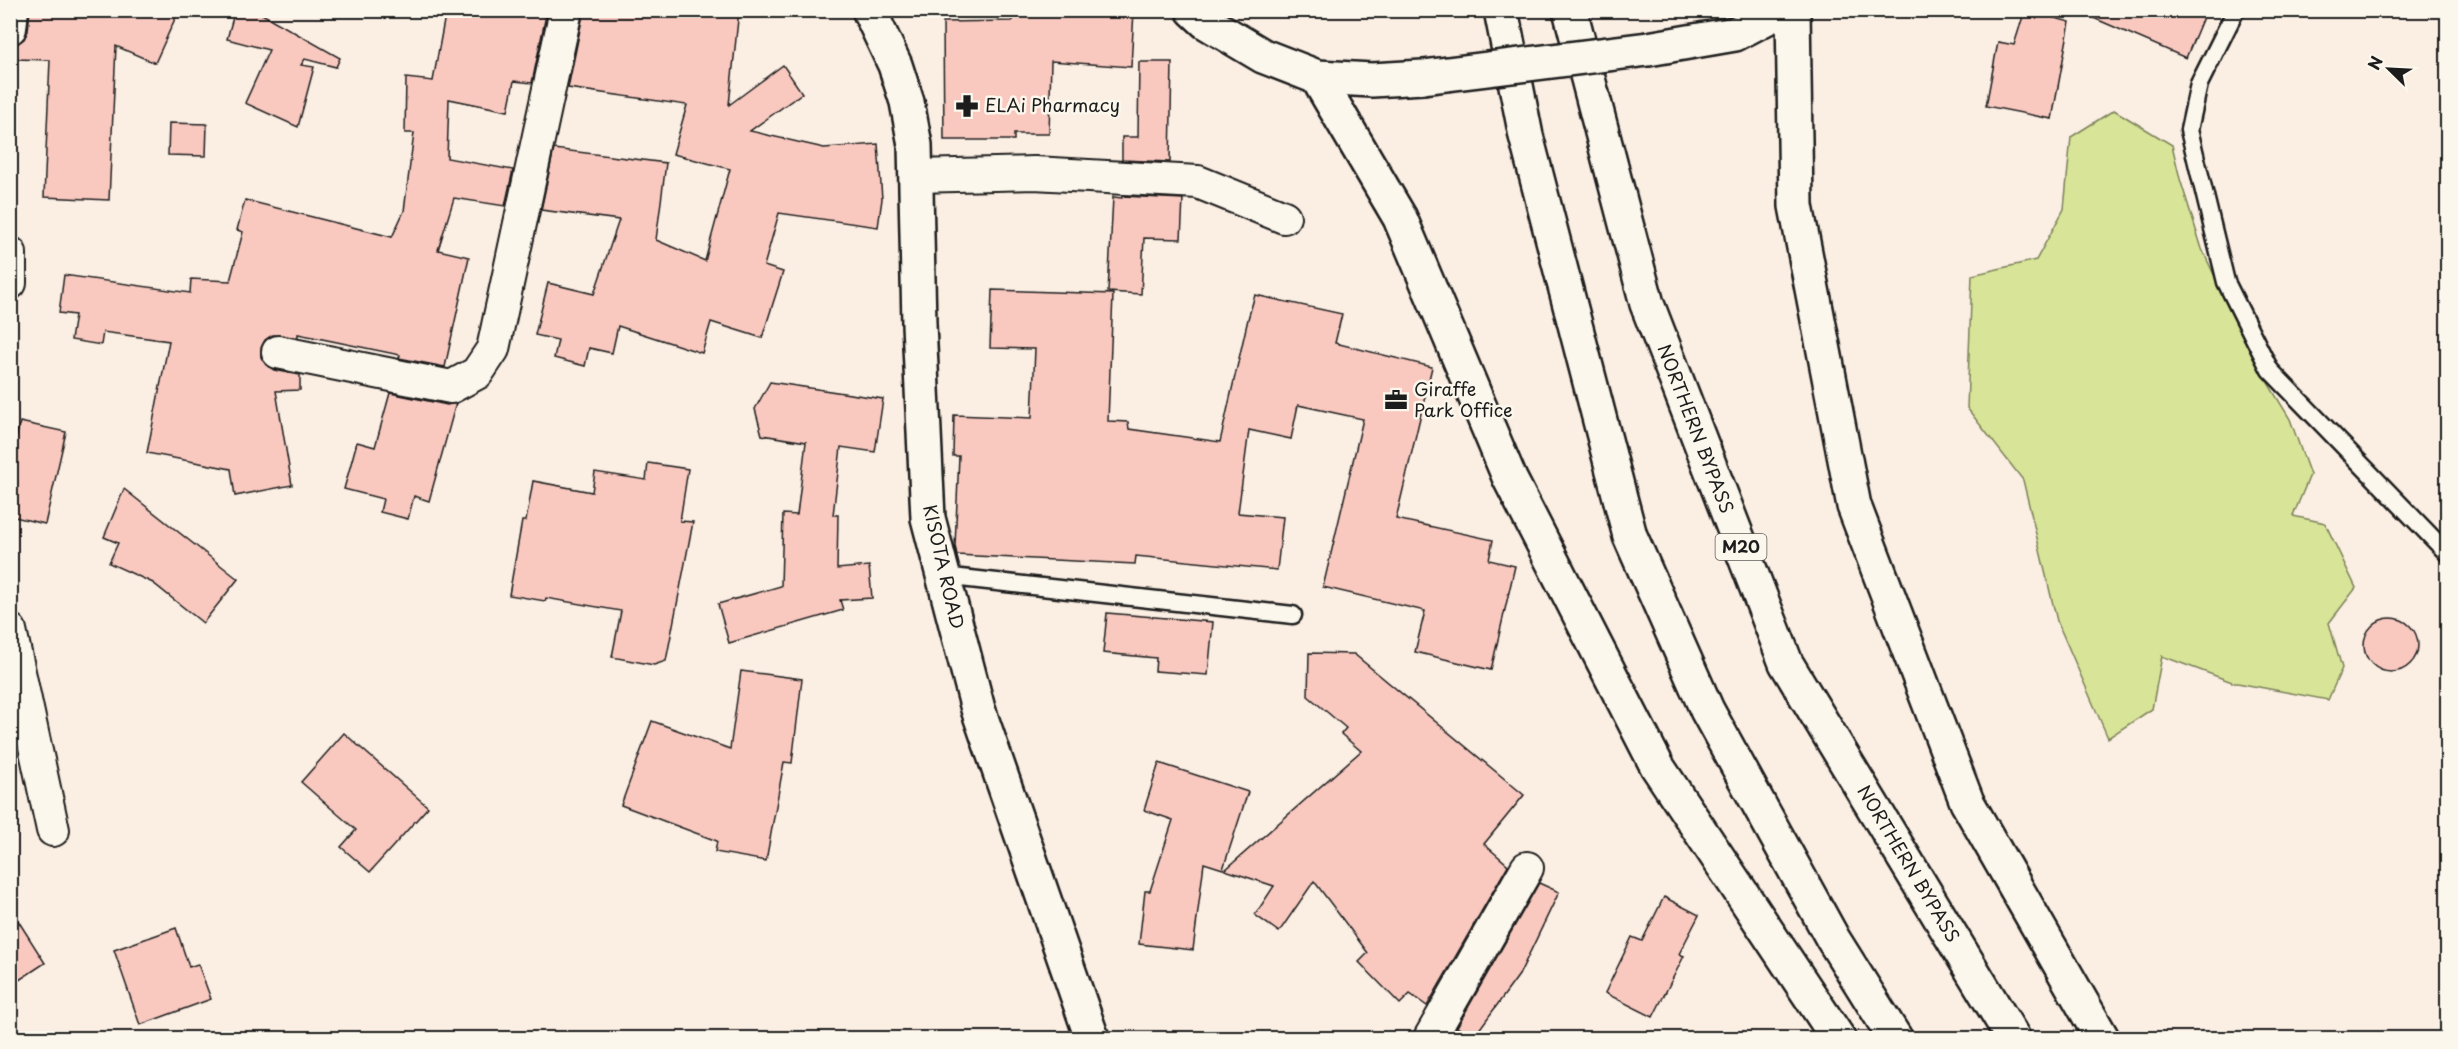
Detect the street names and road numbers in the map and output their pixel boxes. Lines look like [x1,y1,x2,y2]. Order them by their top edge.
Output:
street label: NORTHERN BYPASS [1652,340,1741,517]
street label: KISOTA ROAD [917,502,972,632]
road number: M20 [1716,534,1766,560]
street label: NORTHERN BYPASS [1852,779,1967,947]

